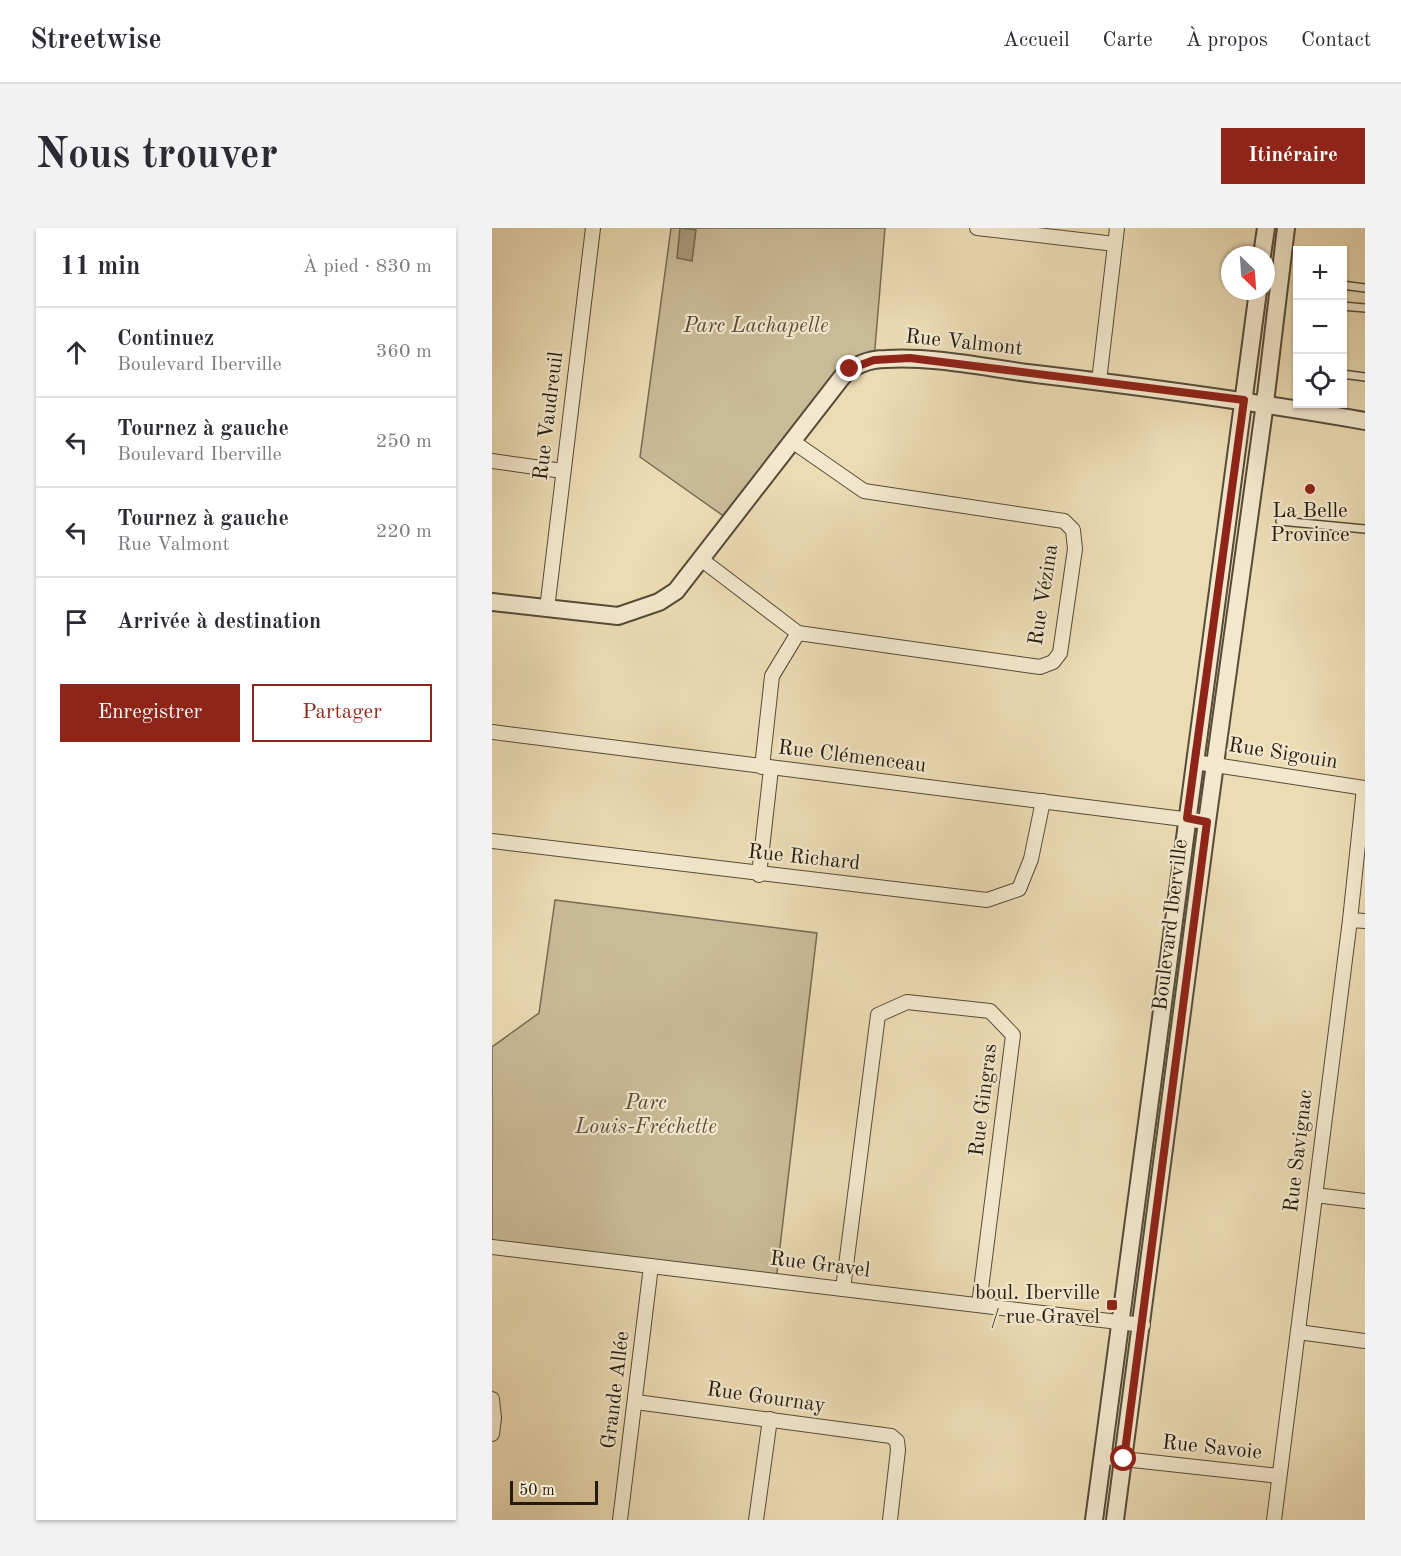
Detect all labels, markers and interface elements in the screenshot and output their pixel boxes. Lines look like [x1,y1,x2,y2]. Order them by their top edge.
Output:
text: Streetwise [30,27,162,55]
text: Accueil [1003,30,1070,51]
text: Carte [1103,30,1153,51]
text: À propos [1186,30,1268,51]
text: Contact [1301,30,1371,51]
button: Itinéraire [1221,128,1365,184]
text: Nous trouver [36,135,278,177]
north arrow [1221,246,1275,300]
map controls [1293,246,1347,408]
button: + [1293,246,1347,300]
text: 11 min [60,254,140,280]
text: À pied · 830 m [303,257,432,277]
button: − [1293,300,1347,354]
park label: Parc Lachapelle [682,316,829,337]
street label: Rue Valmont [904,326,1024,360]
text: Continuez [117,328,214,350]
icon: ahead [60,336,93,369]
text: 360 m [376,342,432,362]
street label: Rue Vaudreuil [531,350,567,482]
button: locate [1293,354,1347,408]
text: Boulevard Iberville [117,355,282,375]
route end [836,355,862,381]
text: Tournez à gauche [117,418,289,440]
icon: left [60,426,93,459]
text: 250 m [376,432,432,452]
text: Boulevard Iberville [117,445,282,465]
marker: La Belle Province [1303,482,1317,496]
place label: La Belle Province [1270,501,1350,546]
text: Tournez à gauche [117,508,289,530]
icon: left [60,516,93,549]
text: 220 m [376,522,432,542]
text: Rue Valmont [117,535,230,555]
street label: Rue Vézina [1026,543,1062,647]
icon: arrive [60,606,93,639]
text: Arrivée à destination [117,611,321,633]
button: Enregistrer [60,684,240,742]
button: Partager [252,684,432,742]
street label: Rue Sigouin [1227,735,1339,773]
street label: Rue Clémenceau [777,737,927,777]
street label: Boulevard Iberville [1150,838,1192,1012]
street label: Rue Richard [747,842,861,874]
street label: Rue Gingras [967,1042,1001,1158]
street label: Rue Savignac [1281,1088,1317,1214]
park label: Parc Louis-Fréchette [574,1093,717,1138]
street label: Rue Gravel [769,1248,872,1282]
place label: boul. Iberville / rue Gravel [975,1283,1100,1328]
marker: boul. Iberville / rue Gravel [1105,1298,1119,1312]
street label: Grande Allée [598,1330,634,1450]
street label: Rue Gournay [705,1379,827,1417]
street label: Rue Savoie [1161,1432,1263,1464]
route start [1110,1445,1136,1471]
scale bar [510,1478,598,1506]
text: 50 m [519,1483,555,1499]

